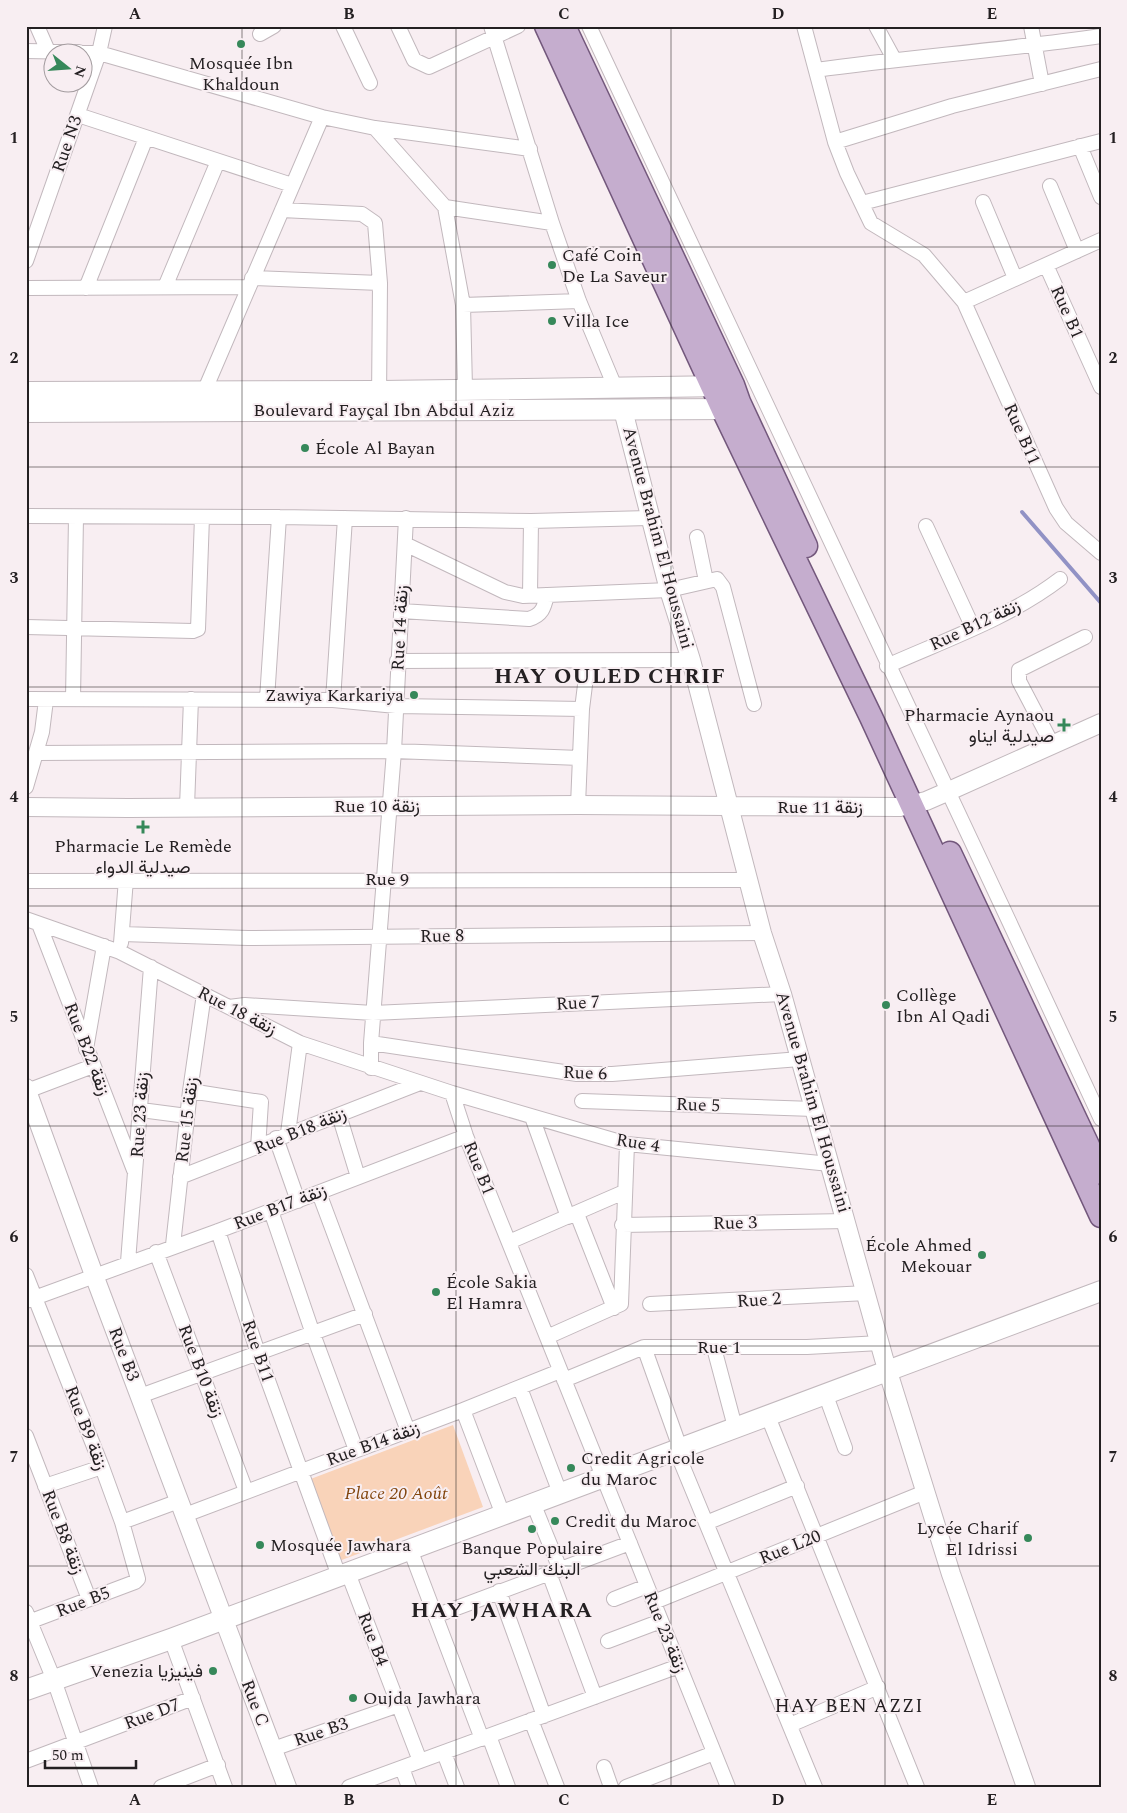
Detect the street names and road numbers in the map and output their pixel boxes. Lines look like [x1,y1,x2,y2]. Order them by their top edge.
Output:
street label: Rue N3 [45,112,89,176]
street label: Rue B1 [1043,281,1091,343]
street label: Boulevard Fayçal Ibn Abdul Aziz [253,397,515,424]
street label: Rue B11 [996,399,1048,469]
street label: Avenue Brahim El Houssaini [615,424,701,652]
street label: Rue 14 زنقة [384,584,416,672]
street label: Rue B12 زنقة [925,592,1025,658]
street label: Rue 10 زنقة [334,793,420,820]
street label: Rue 11 زنقة [777,794,863,821]
street label: Rue 9 [365,866,409,893]
street label: Rue 8 [420,922,464,950]
street label: Rue 18 زنقة [193,979,281,1043]
street label: Rue 7 [555,988,601,1018]
street label: Avenue Brahim El Houssaini [768,988,858,1216]
street label: Rue B22 زنقة [57,998,117,1100]
street label: Rue 6 [562,1059,608,1087]
street label: Rue 23 زنقة [124,1071,156,1159]
street label: Rue 15 زنقة [168,1076,206,1164]
street label: Rue 5 [675,1091,721,1119]
street label: Rue B18 زنقة [250,1100,350,1162]
street label: Rue 4 [614,1126,662,1160]
street label: Rue B1 [456,1137,502,1199]
street label: Rue B17 زنقة [229,1177,331,1237]
street label: Rue 3 [713,1209,757,1237]
street label: Rue 2 [736,1285,782,1315]
street label: Rue B11 [235,1316,281,1386]
street label: Rue B10 زنقة [171,1320,231,1422]
street label: Rue B3 [101,1323,147,1385]
street label: Rue 1 [697,1334,741,1361]
street label: Rue B9 زنقة [57,1382,115,1474]
street label: Rue B14 زنقة [322,1415,424,1473]
street label: Rue B8 زنقة [34,1486,92,1578]
street label: Rue L20 [755,1522,825,1572]
street label: Rue B5 [52,1579,114,1625]
street label: Rue 23 زنقة [636,1587,694,1677]
street label: Rue B4 [350,1608,396,1670]
street label: Rue C [234,1676,276,1730]
street label: Rue D7 [120,1691,184,1737]
street label: Rue B3 [290,1710,352,1754]

